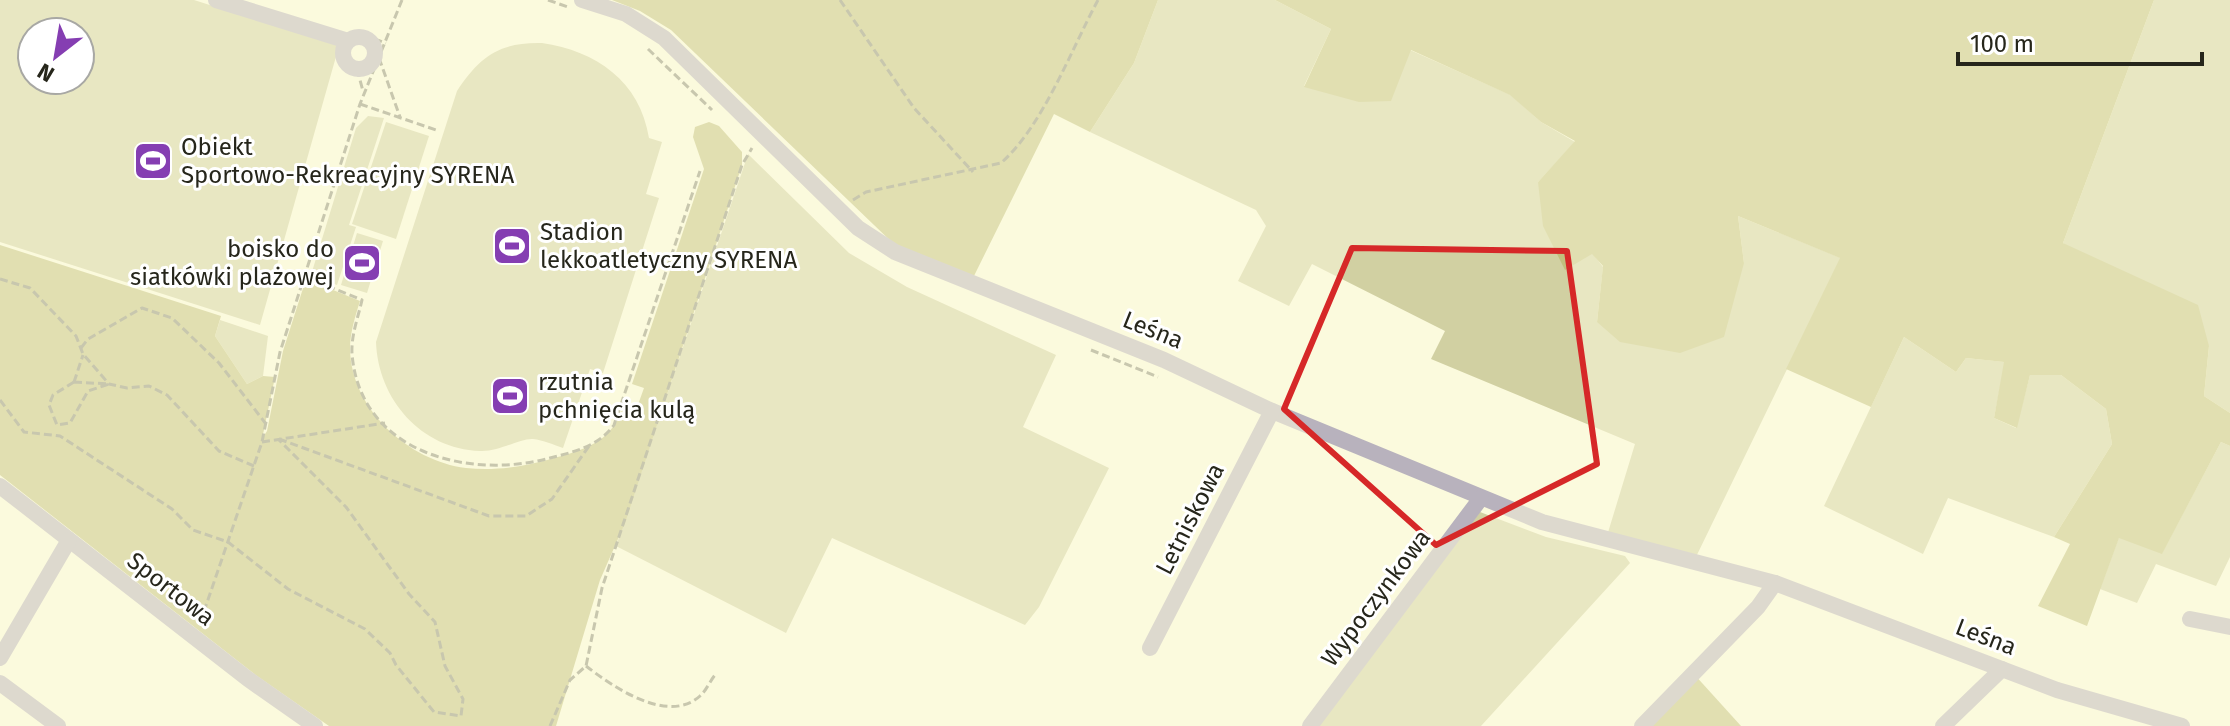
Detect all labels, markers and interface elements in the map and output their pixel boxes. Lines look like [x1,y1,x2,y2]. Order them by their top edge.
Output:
north arrow [16,16,96,96]
scale bar [1958,16,2202,66]
text: 100 m [1970,30,2034,58]
text: N [33,57,59,88]
place label: Obiekt Sportowo-Rekreacyjny SYRENA [181,133,514,189]
sports icon: Obiekt Sportowo-Rekreacyjny SYRENA [132,140,174,182]
place label: Stadion lekkoatletyczny SYRENA [540,218,797,274]
sports icon: Stadion lekkoatletyczny SYRENA [491,225,533,267]
place label: boisko do siatkówki plażowej [130,235,334,291]
sports icon: boisko do siatkówki plażowej [341,242,383,284]
street label: Leśna [1119,305,1187,355]
place label: rzutnia pchnięcia kulą [538,368,695,424]
sports icon: rzutnia pchnięcia kulą [489,375,531,417]
street label: Letniskowa [1150,459,1230,579]
street label: Wypoczynkowa [1316,524,1436,672]
street label: Sportowa [122,546,220,632]
street label: Leśna [1952,613,2020,661]

